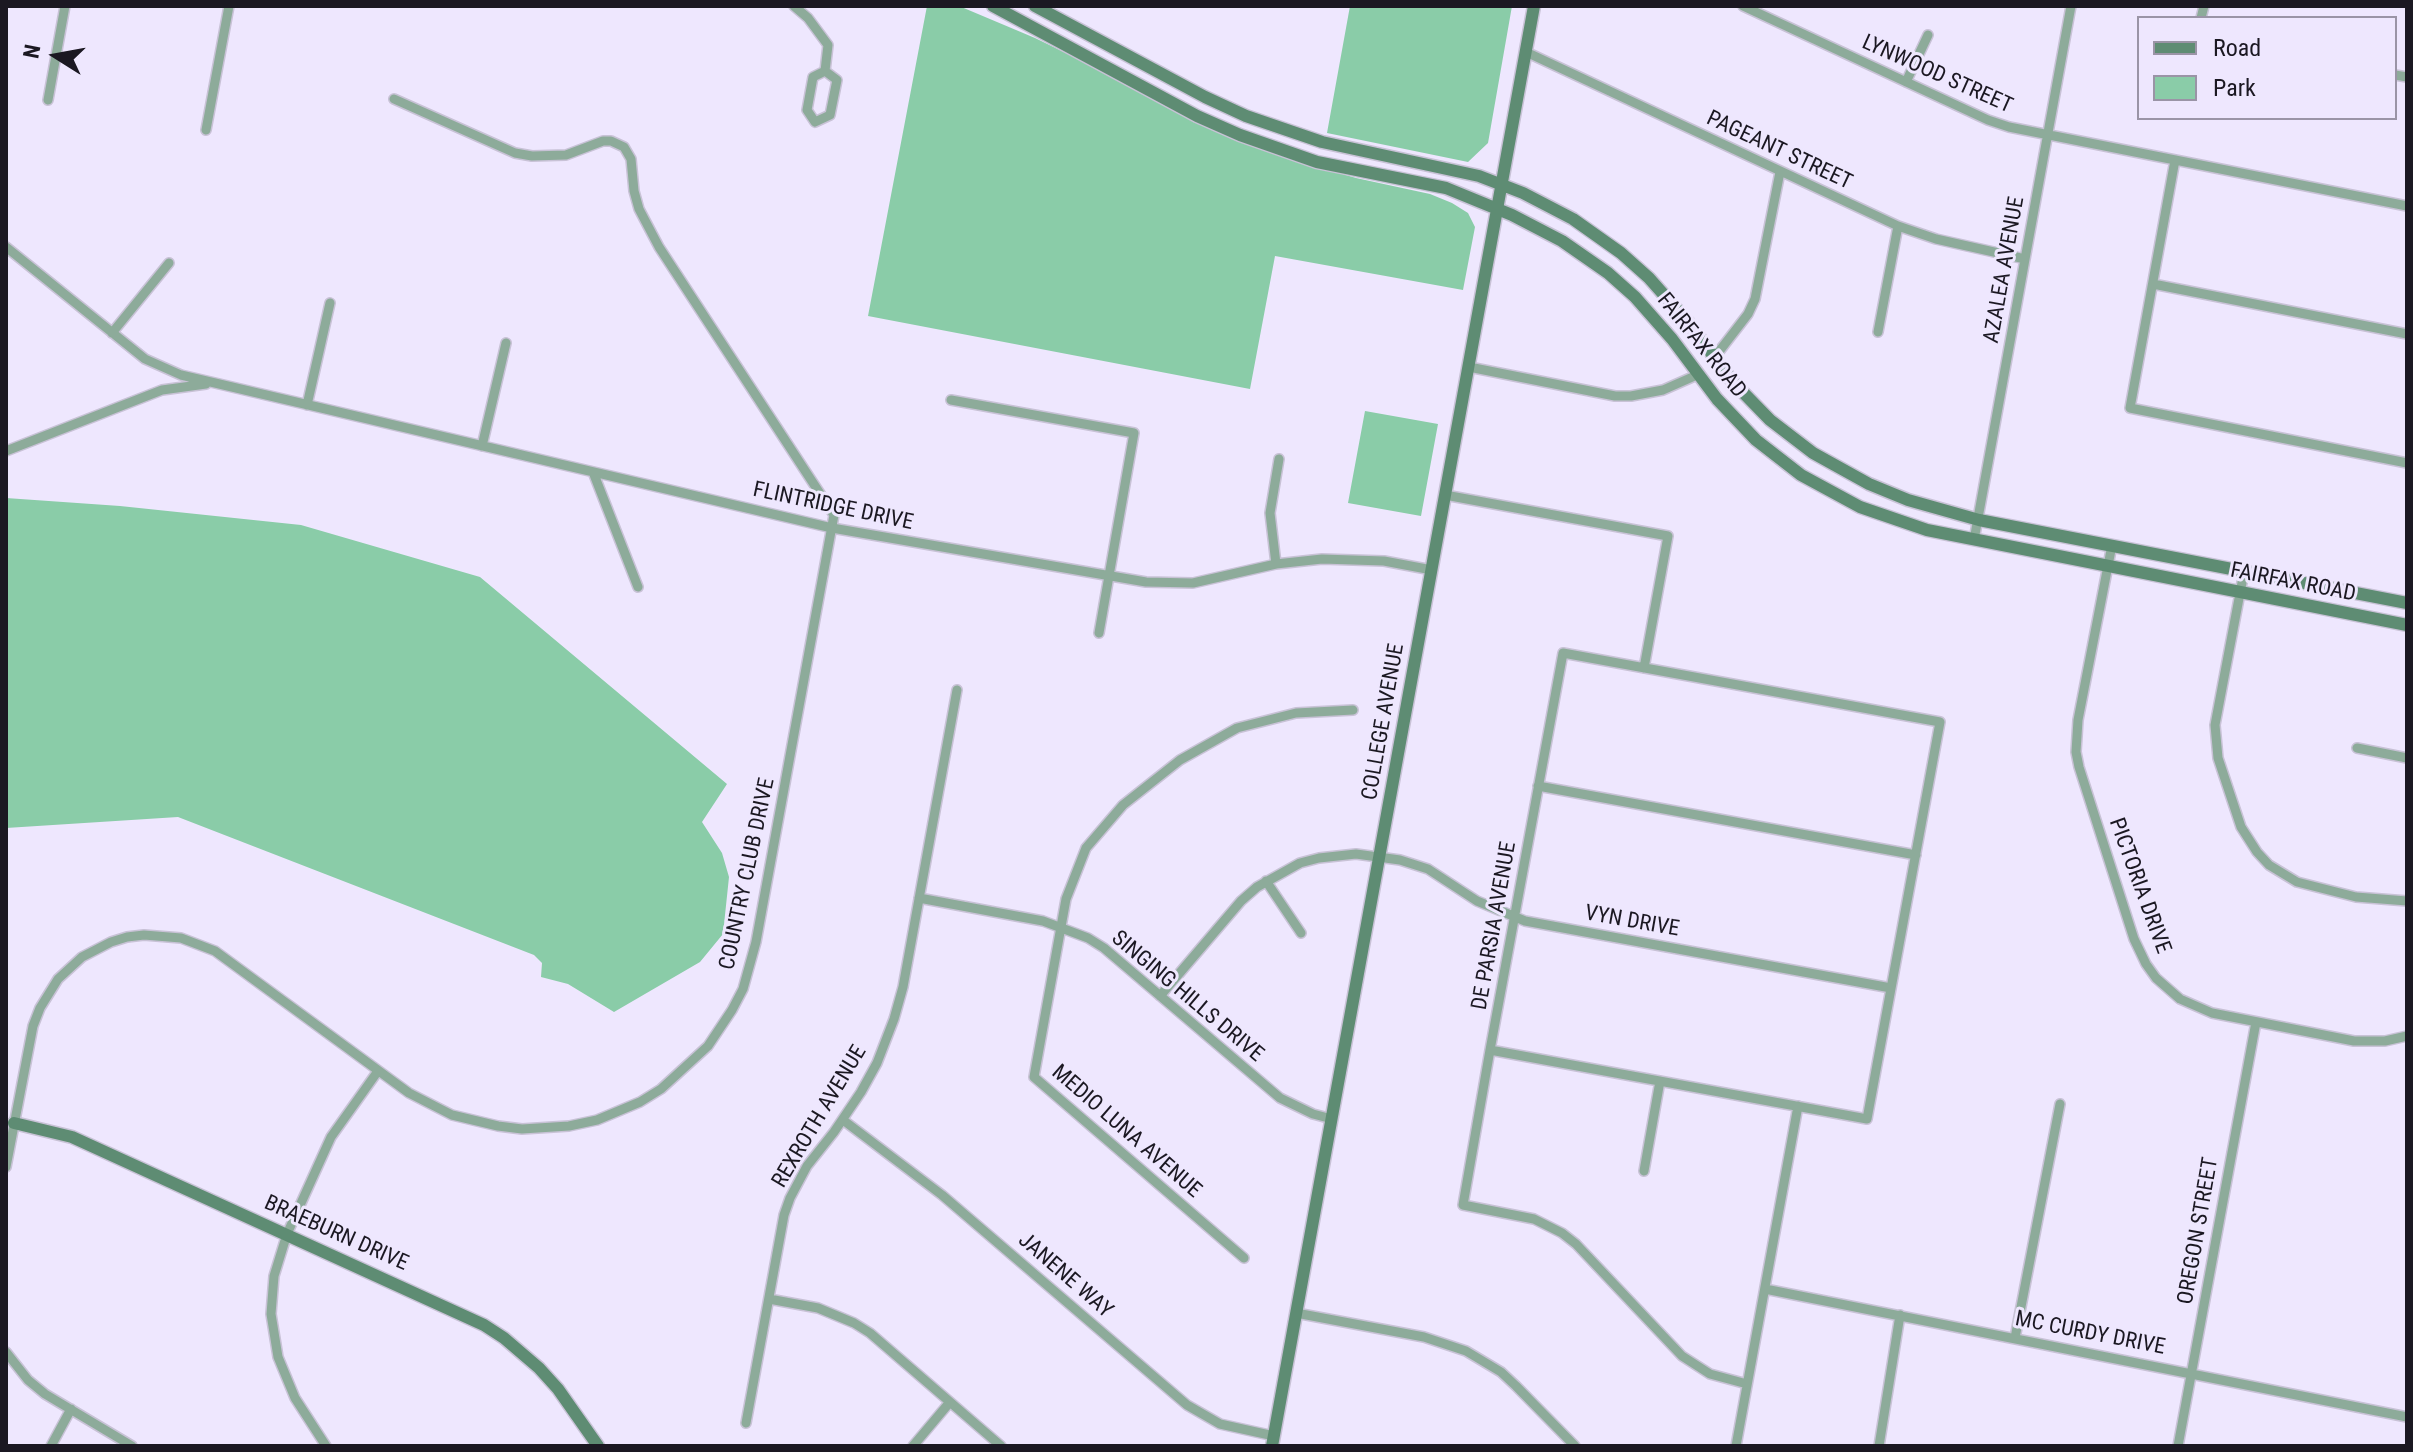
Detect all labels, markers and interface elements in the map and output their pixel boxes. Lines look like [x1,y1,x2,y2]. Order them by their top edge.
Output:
north arrow [16,16,96,96]
legend [2137,16,2397,120]
street label: LYNWOOD STREET [1858,30,2016,120]
text: Road [2213,34,2261,62]
text: N [18,42,46,60]
text: Park [2213,74,2256,102]
street label: PAGEANT STREET [1702,106,1856,196]
street label: AZALEA AVENUE [1979,195,2031,345]
street label: FAIRFAX ROAD [1651,288,1751,404]
street label: FLINTRIDGE DRIVE [751,477,915,537]
street label: FAIRFAX ROAD [2228,558,2358,608]
street label: COLLEGE AVENUE [1357,642,1411,802]
street label: COUNTRY CLUB DRIVE [715,776,781,972]
street label: PICTORIA DRIVE [2102,815,2176,957]
street label: DE PARSIA AVENUE [1467,840,1523,1012]
street label: VYN DRIVE [1583,901,1681,943]
street label: SINGING HILLS DRIVE [1106,926,1268,1068]
street label: REXROTH AVENUE [767,1041,873,1193]
street label: MEDIO LUNA AVENUE [1046,1060,1206,1204]
street label: OREGON STREET [2173,1155,2225,1307]
street label: BRAEBURN DRIVE [260,1190,412,1278]
street label: JANENE WAY [1012,1228,1118,1324]
street label: MC CURDY DRIVE [2013,1307,2167,1361]

